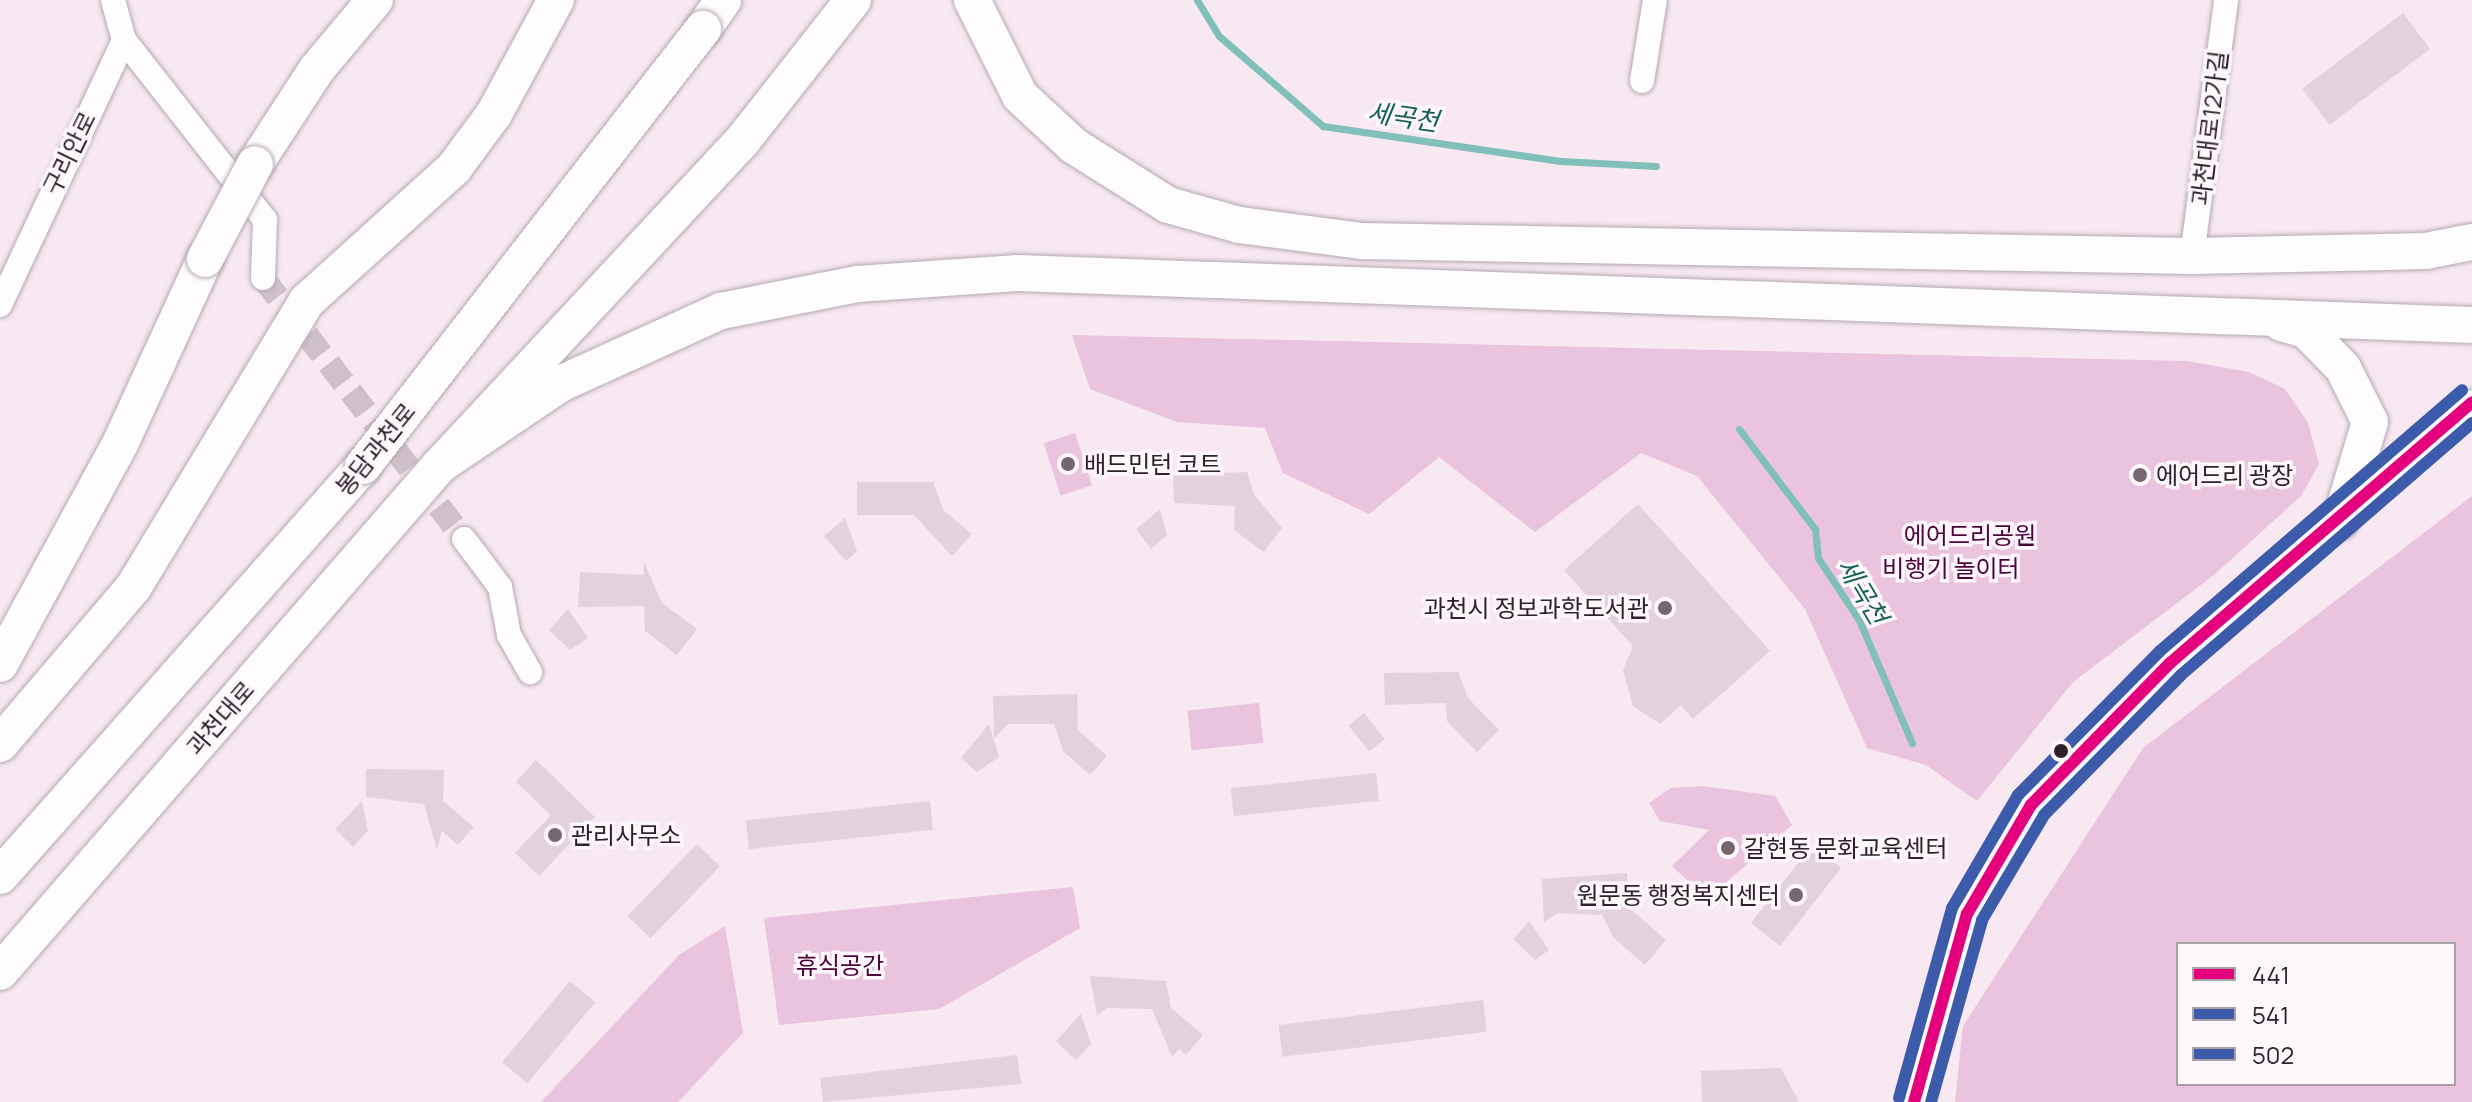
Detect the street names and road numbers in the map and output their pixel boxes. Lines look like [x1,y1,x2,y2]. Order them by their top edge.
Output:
street label: 과천대로12가길 [2185,49,2233,207]
street label: 구리안로 [37,107,101,199]
street label: 봉담과천로 [329,397,421,501]
street label: 과천대로 [180,675,260,761]

